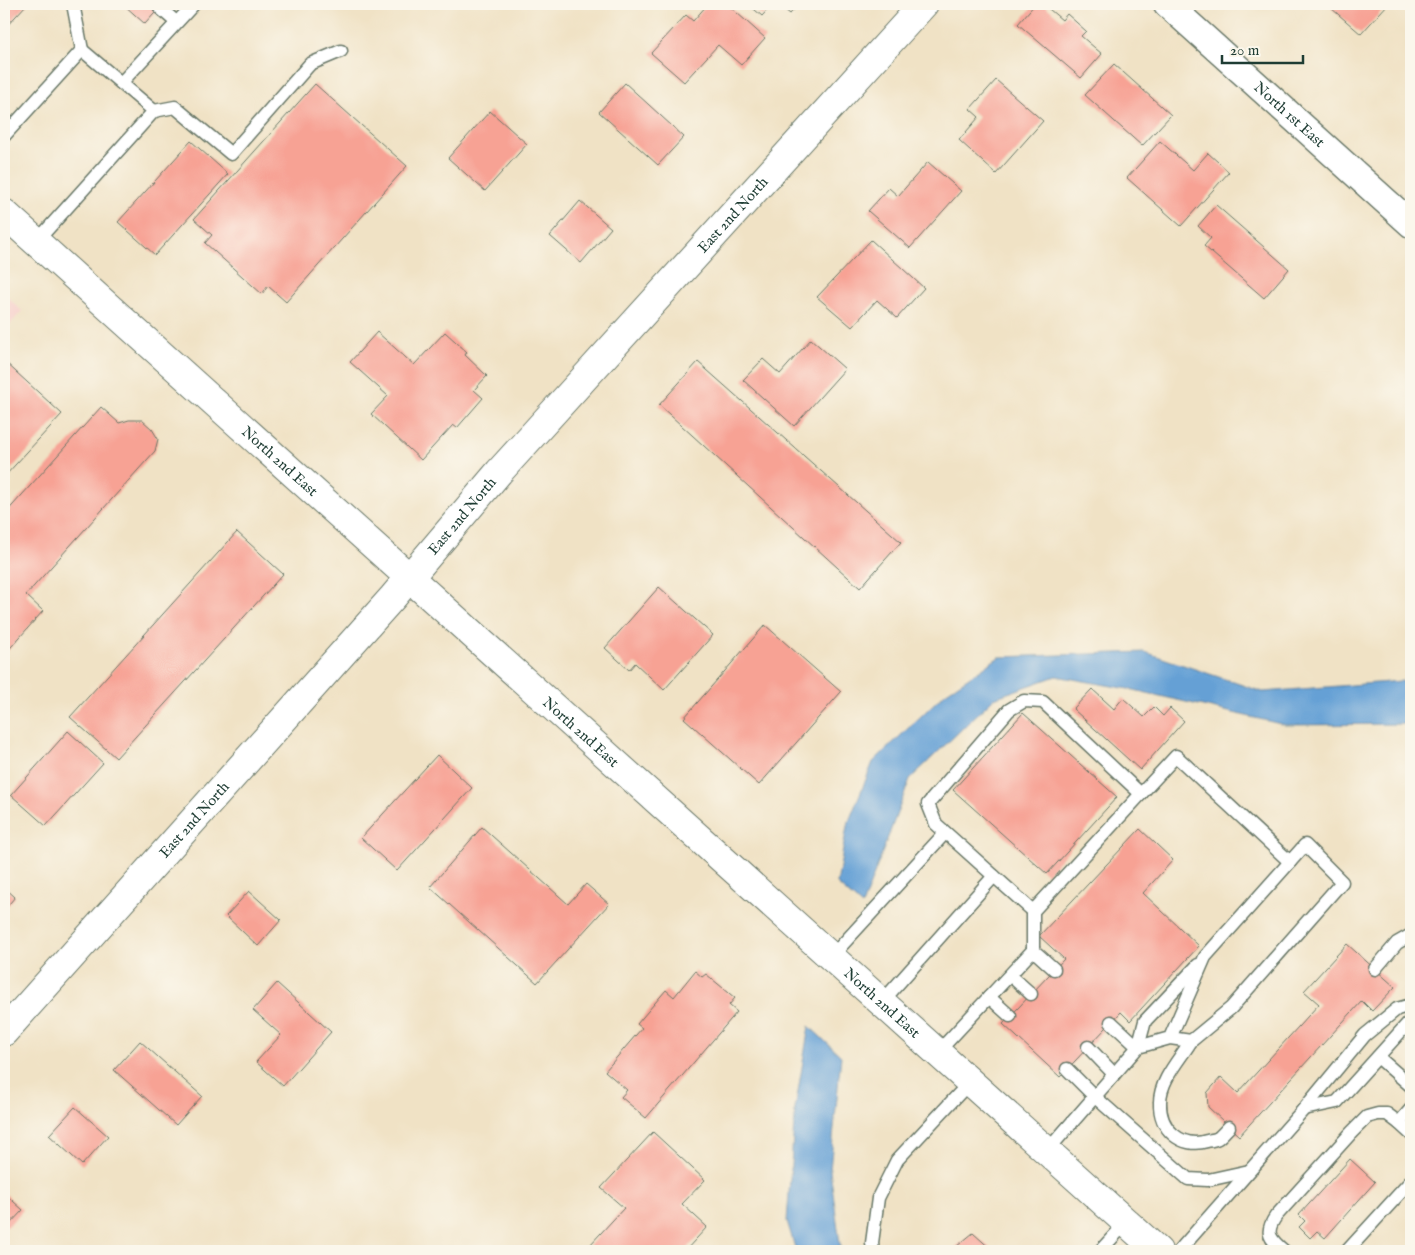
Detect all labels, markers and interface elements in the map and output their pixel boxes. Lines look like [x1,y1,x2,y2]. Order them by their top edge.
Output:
scale bar [1222,32,1304,64]
text: 20 m [1230,41,1260,60]
street label: North 1st East [1250,78,1329,151]
street label: East 2nd North [693,173,772,257]
street label: North 2nd East [238,422,322,500]
street label: East 2nd North [423,473,500,559]
street label: North 2nd East [539,693,623,771]
street label: East 2nd North [155,777,233,862]
street label: North 2nd East [840,964,924,1042]

